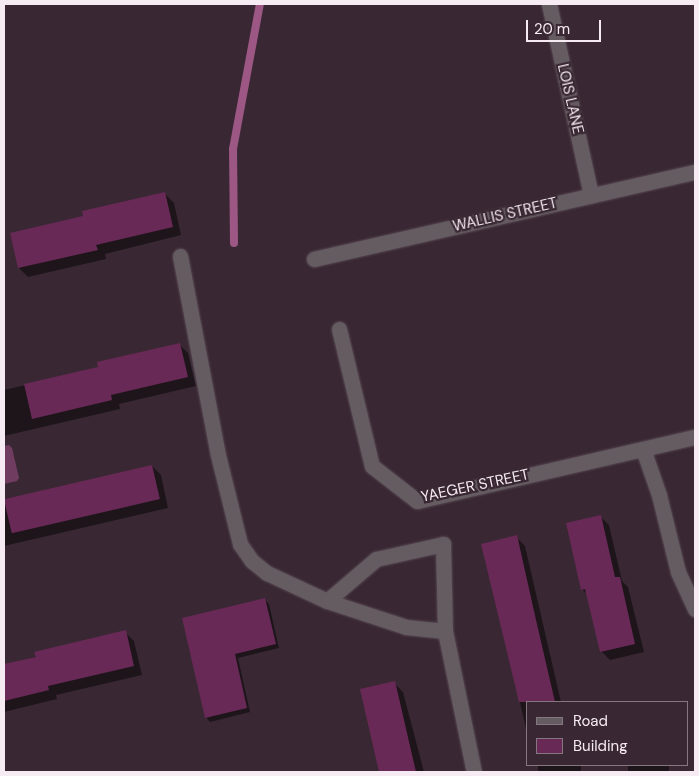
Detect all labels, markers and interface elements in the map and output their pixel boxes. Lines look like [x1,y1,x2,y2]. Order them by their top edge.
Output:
scale bar [529,10,604,42]
text: 20 m [534,19,570,39]
street label: LOIS LANE [553,62,587,136]
street label: WALLIS STREET [451,194,559,236]
street label: YAEGER STREET [419,466,531,506]
legend [526,701,689,766]
text: Road [573,711,608,731]
text: Building [573,736,628,756]

